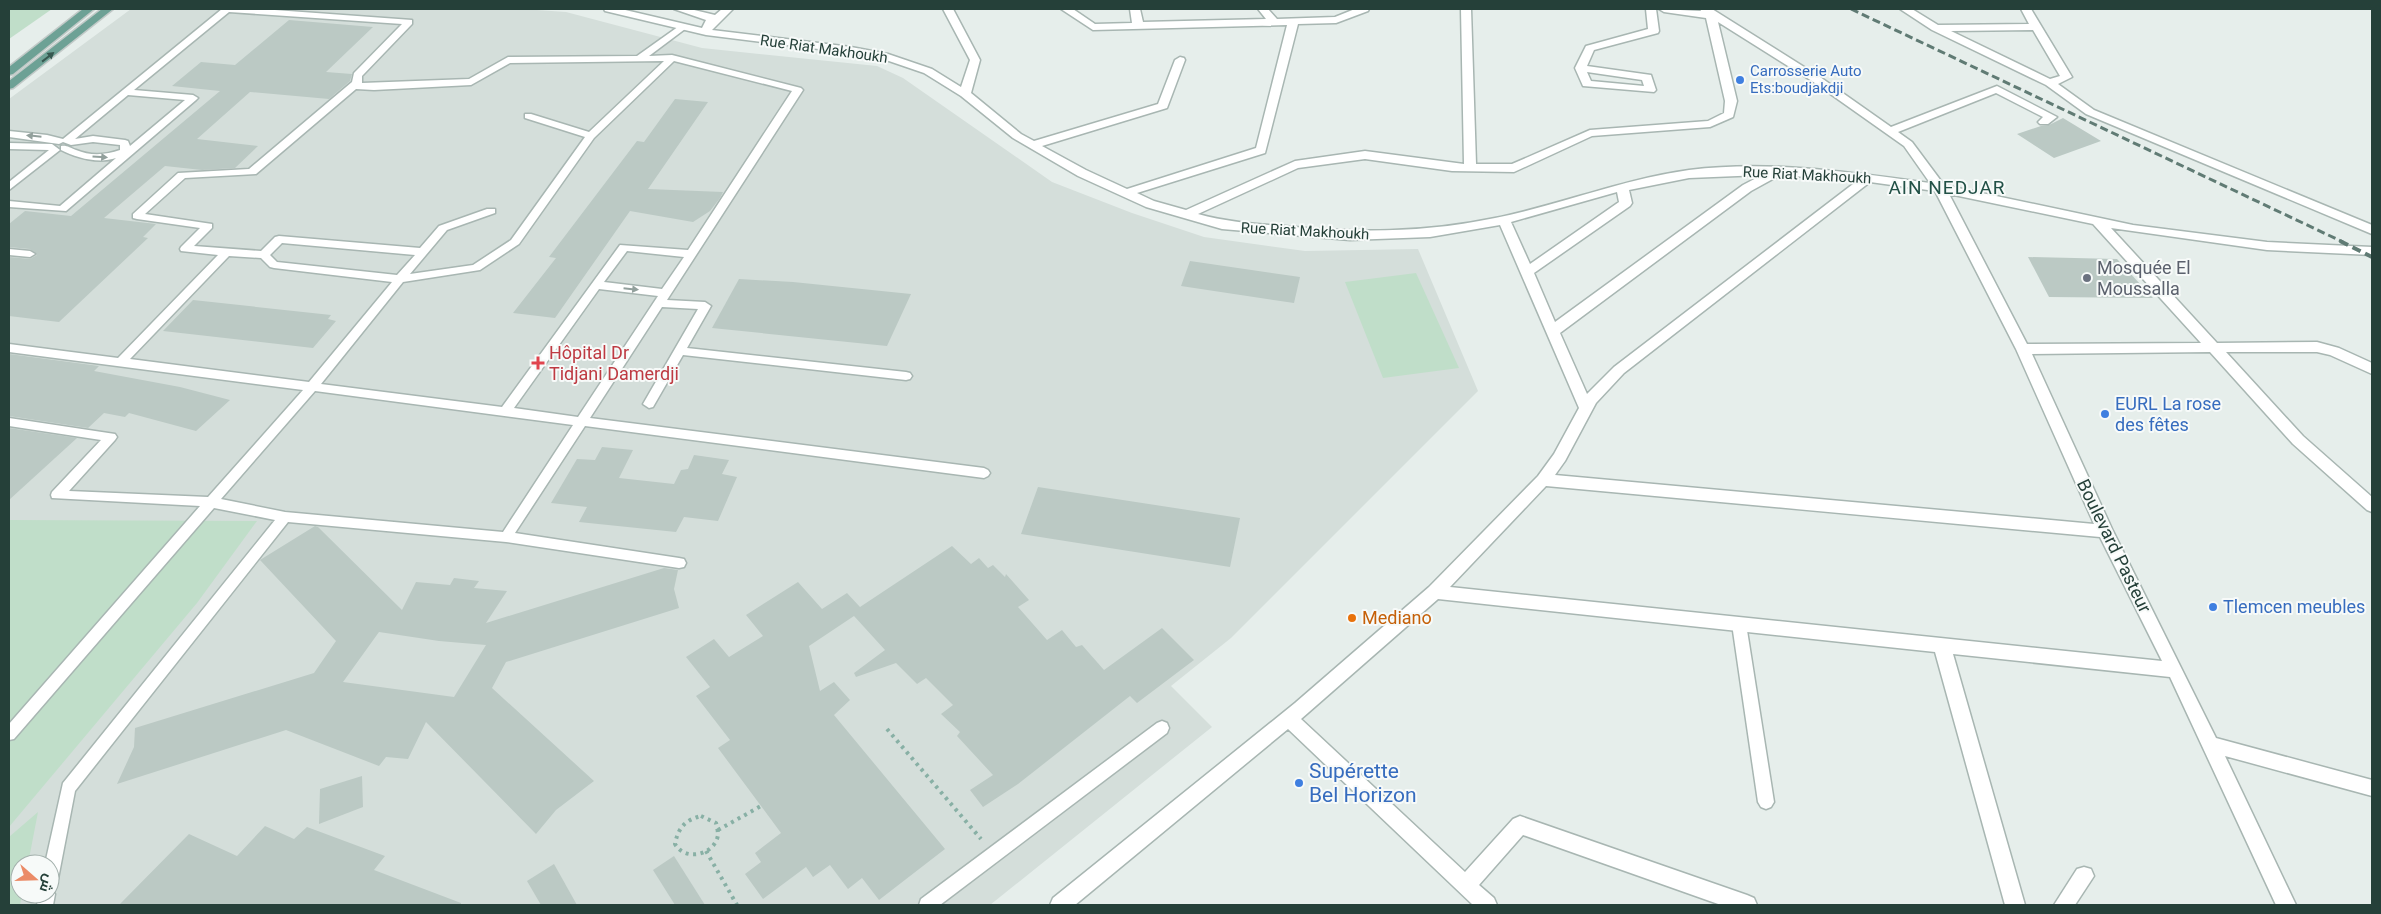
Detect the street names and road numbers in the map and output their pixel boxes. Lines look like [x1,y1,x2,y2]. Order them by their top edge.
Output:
street label: Rue Riat Makhoukh [759,31,889,67]
street label: Rue Riat Makhoukh [1742,163,1872,187]
street label: Rue Riat Makhoukh [1240,219,1370,243]
street label: Boulevard Pasteur [2073,476,2156,616]

